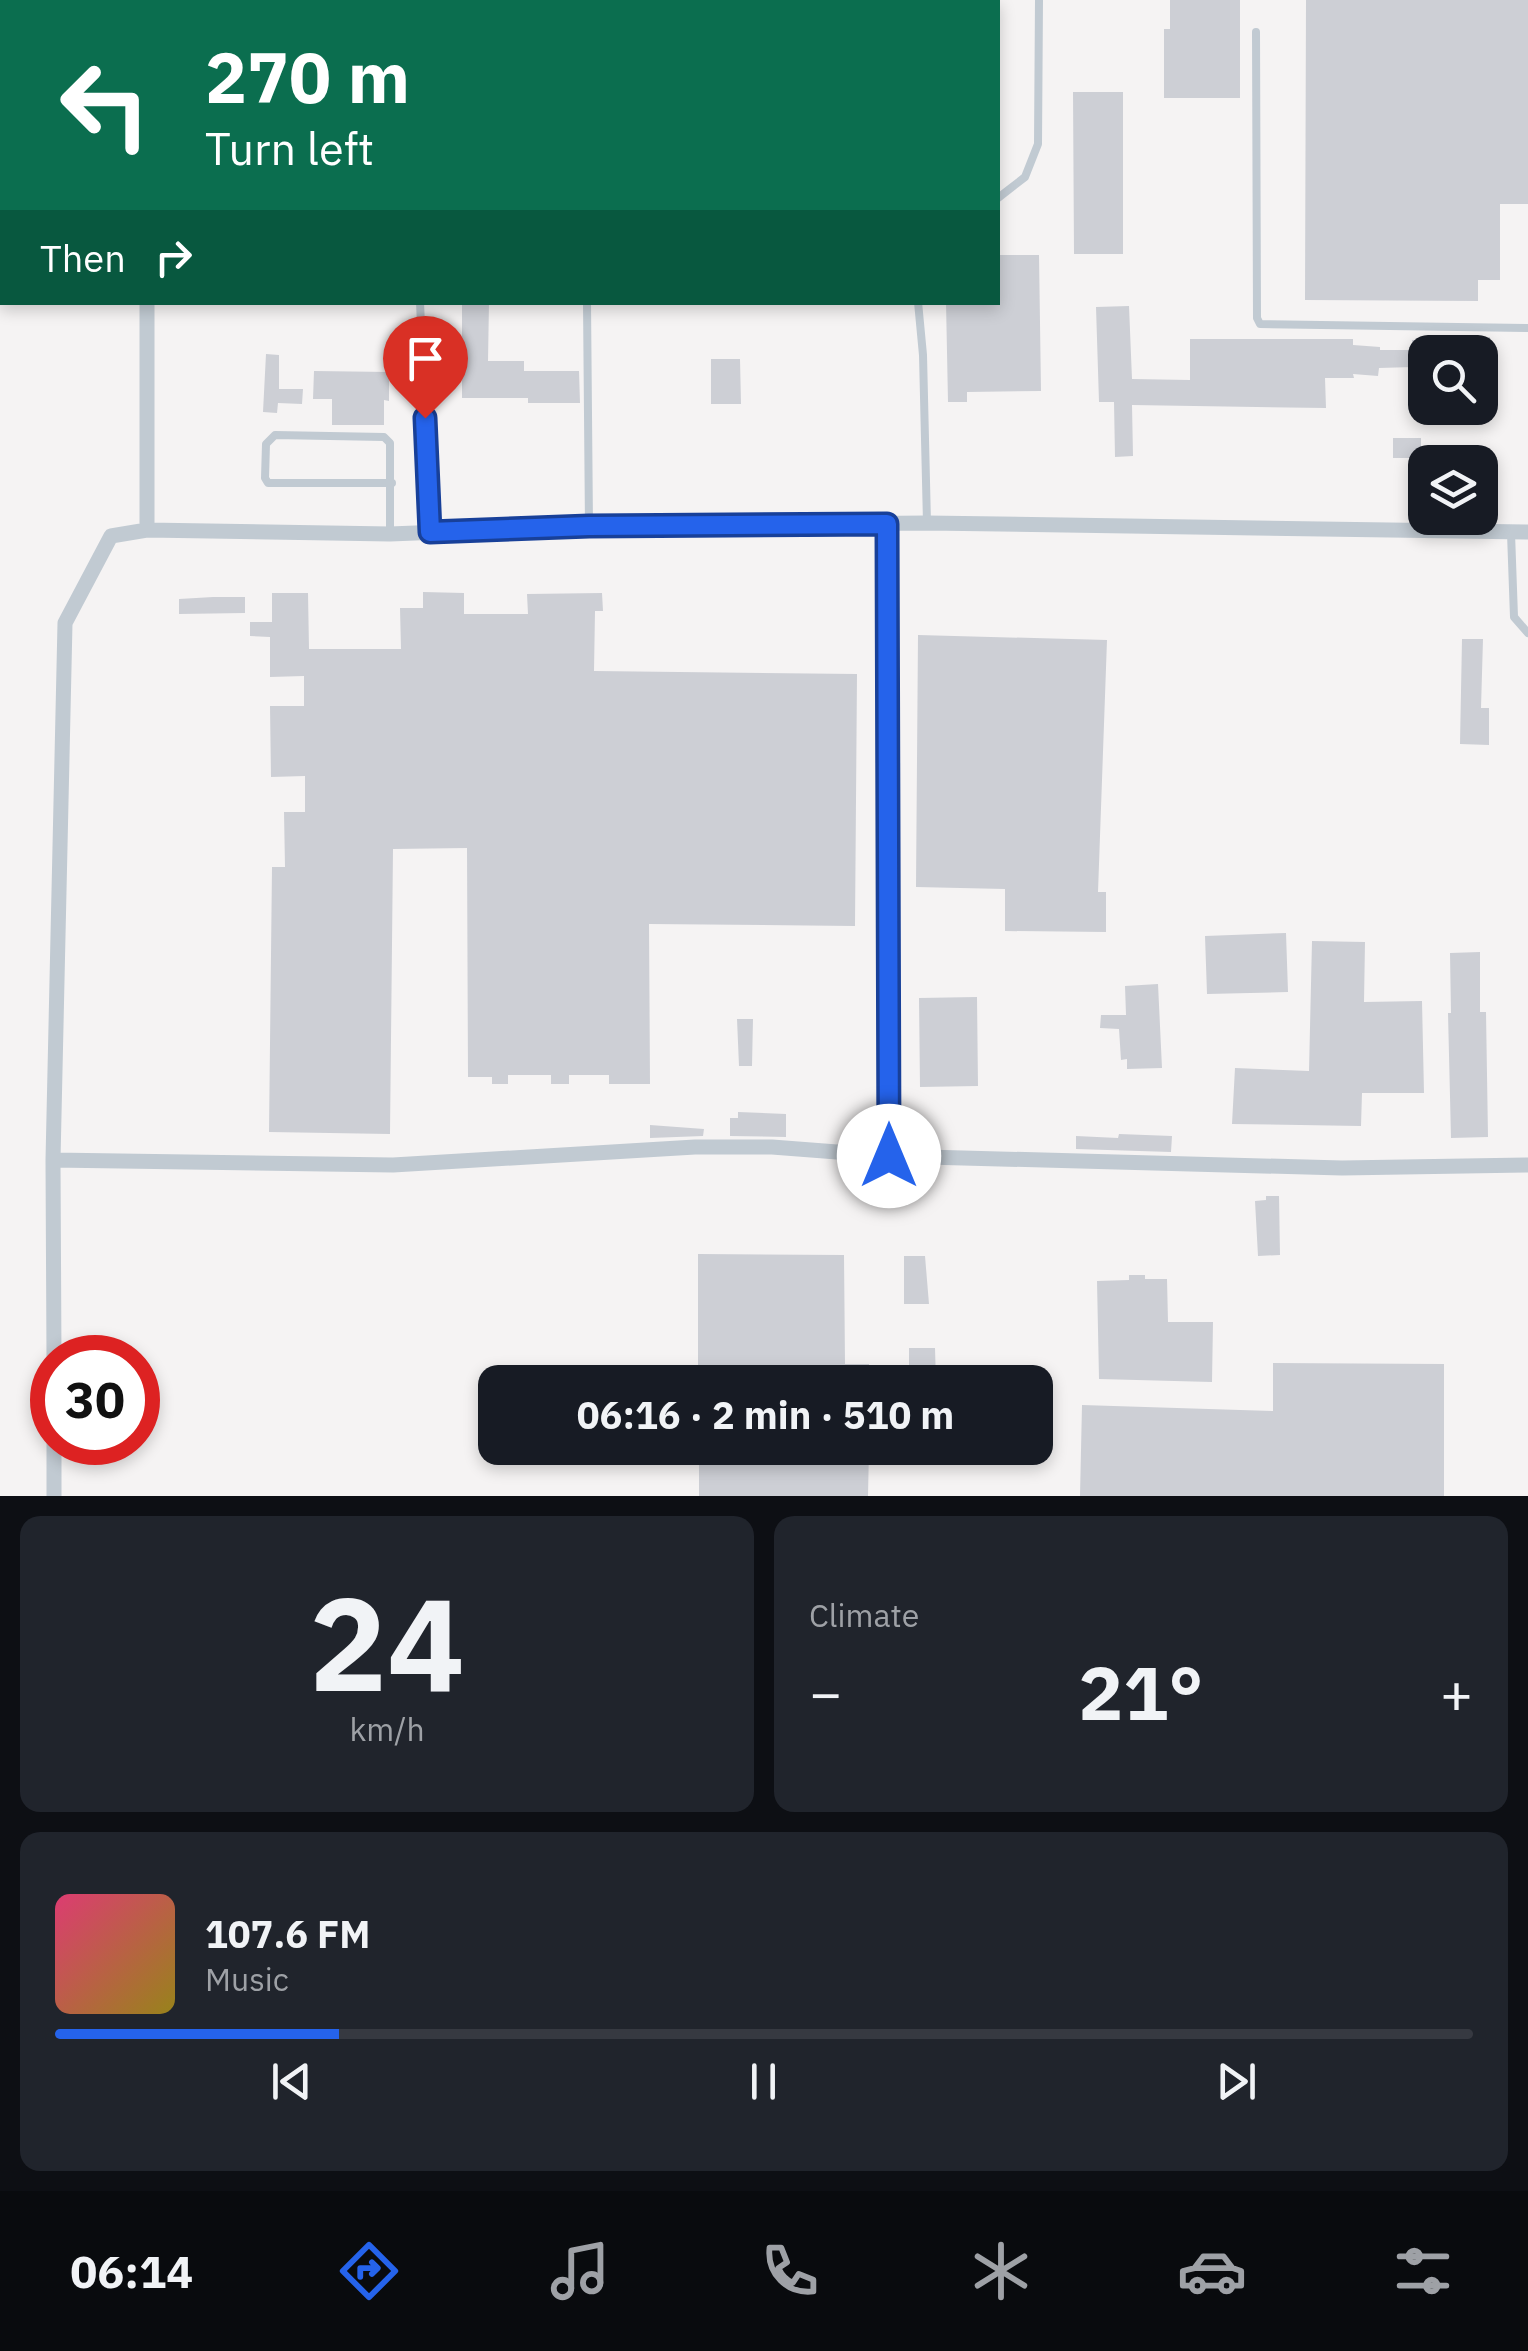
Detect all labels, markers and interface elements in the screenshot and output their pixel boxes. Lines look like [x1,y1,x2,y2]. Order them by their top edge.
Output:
text: 270 m [205,31,410,122]
icon: left [40,40,170,170]
text: Turn left [205,119,374,177]
icon: right [146,230,201,285]
text: Then [40,233,126,282]
pin [383,316,468,419]
icon: arrive [398,331,453,386]
map controls [1408,335,1498,535]
button: search [1408,335,1498,425]
button: layers [1408,445,1498,535]
position arrow [837,1104,941,1208]
speed limit sign: 30 [30,1335,160,1465]
text: 06:16 · 2 min · 510 m [577,1390,954,1439]
text: 24 [309,1558,465,1727]
text: Climate [809,1594,919,1636]
text: 21° [1078,1643,1204,1741]
text: − [809,1657,842,1728]
text: + [1440,1657,1473,1728]
text: km/h [349,1708,425,1750]
text: 107.6 FM [205,1909,370,1958]
text: Music [205,1958,289,2000]
icon: previous [264,2054,319,2109]
icon: pause [736,2054,791,2109]
icon: next [1209,2054,1264,2109]
icon: directions [334,2236,404,2306]
icon: music [545,2236,615,2306]
icon: phone [755,2236,825,2306]
icon: climate [966,2236,1036,2306]
icon: car [1177,2236,1247,2306]
icon: filters [1388,2236,1458,2306]
text: 06:14 [70,2242,193,2300]

